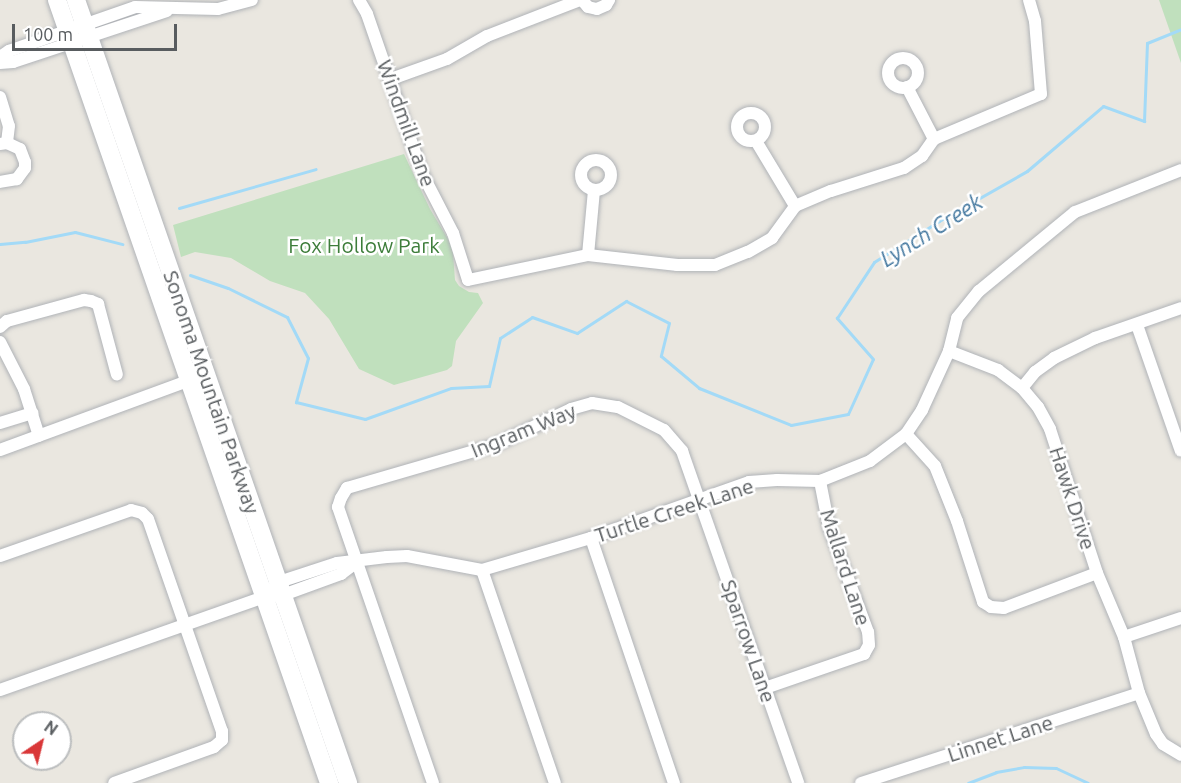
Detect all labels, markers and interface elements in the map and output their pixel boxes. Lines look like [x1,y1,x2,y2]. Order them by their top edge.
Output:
scale bar [15,12,180,50]
text: 100 m [23,24,73,44]
street label: Windmill Lane [372,56,442,190]
water label: Lynch Creek [875,188,987,272]
park label: Fox Hollow Park [288,232,440,258]
street label: Sonoma Mountain Parkway [158,267,266,517]
street label: Ingram Way [467,398,579,462]
street label: Hawk Drive [1045,443,1101,553]
street label: Turtle Creek Lane [591,472,757,548]
street label: Mallard Lane [815,506,877,628]
street label: Sparrow Lane [716,576,782,706]
street label: Linnet Lane [944,709,1056,767]
north arrow [12,711,72,771]
text: N [41,717,61,739]

